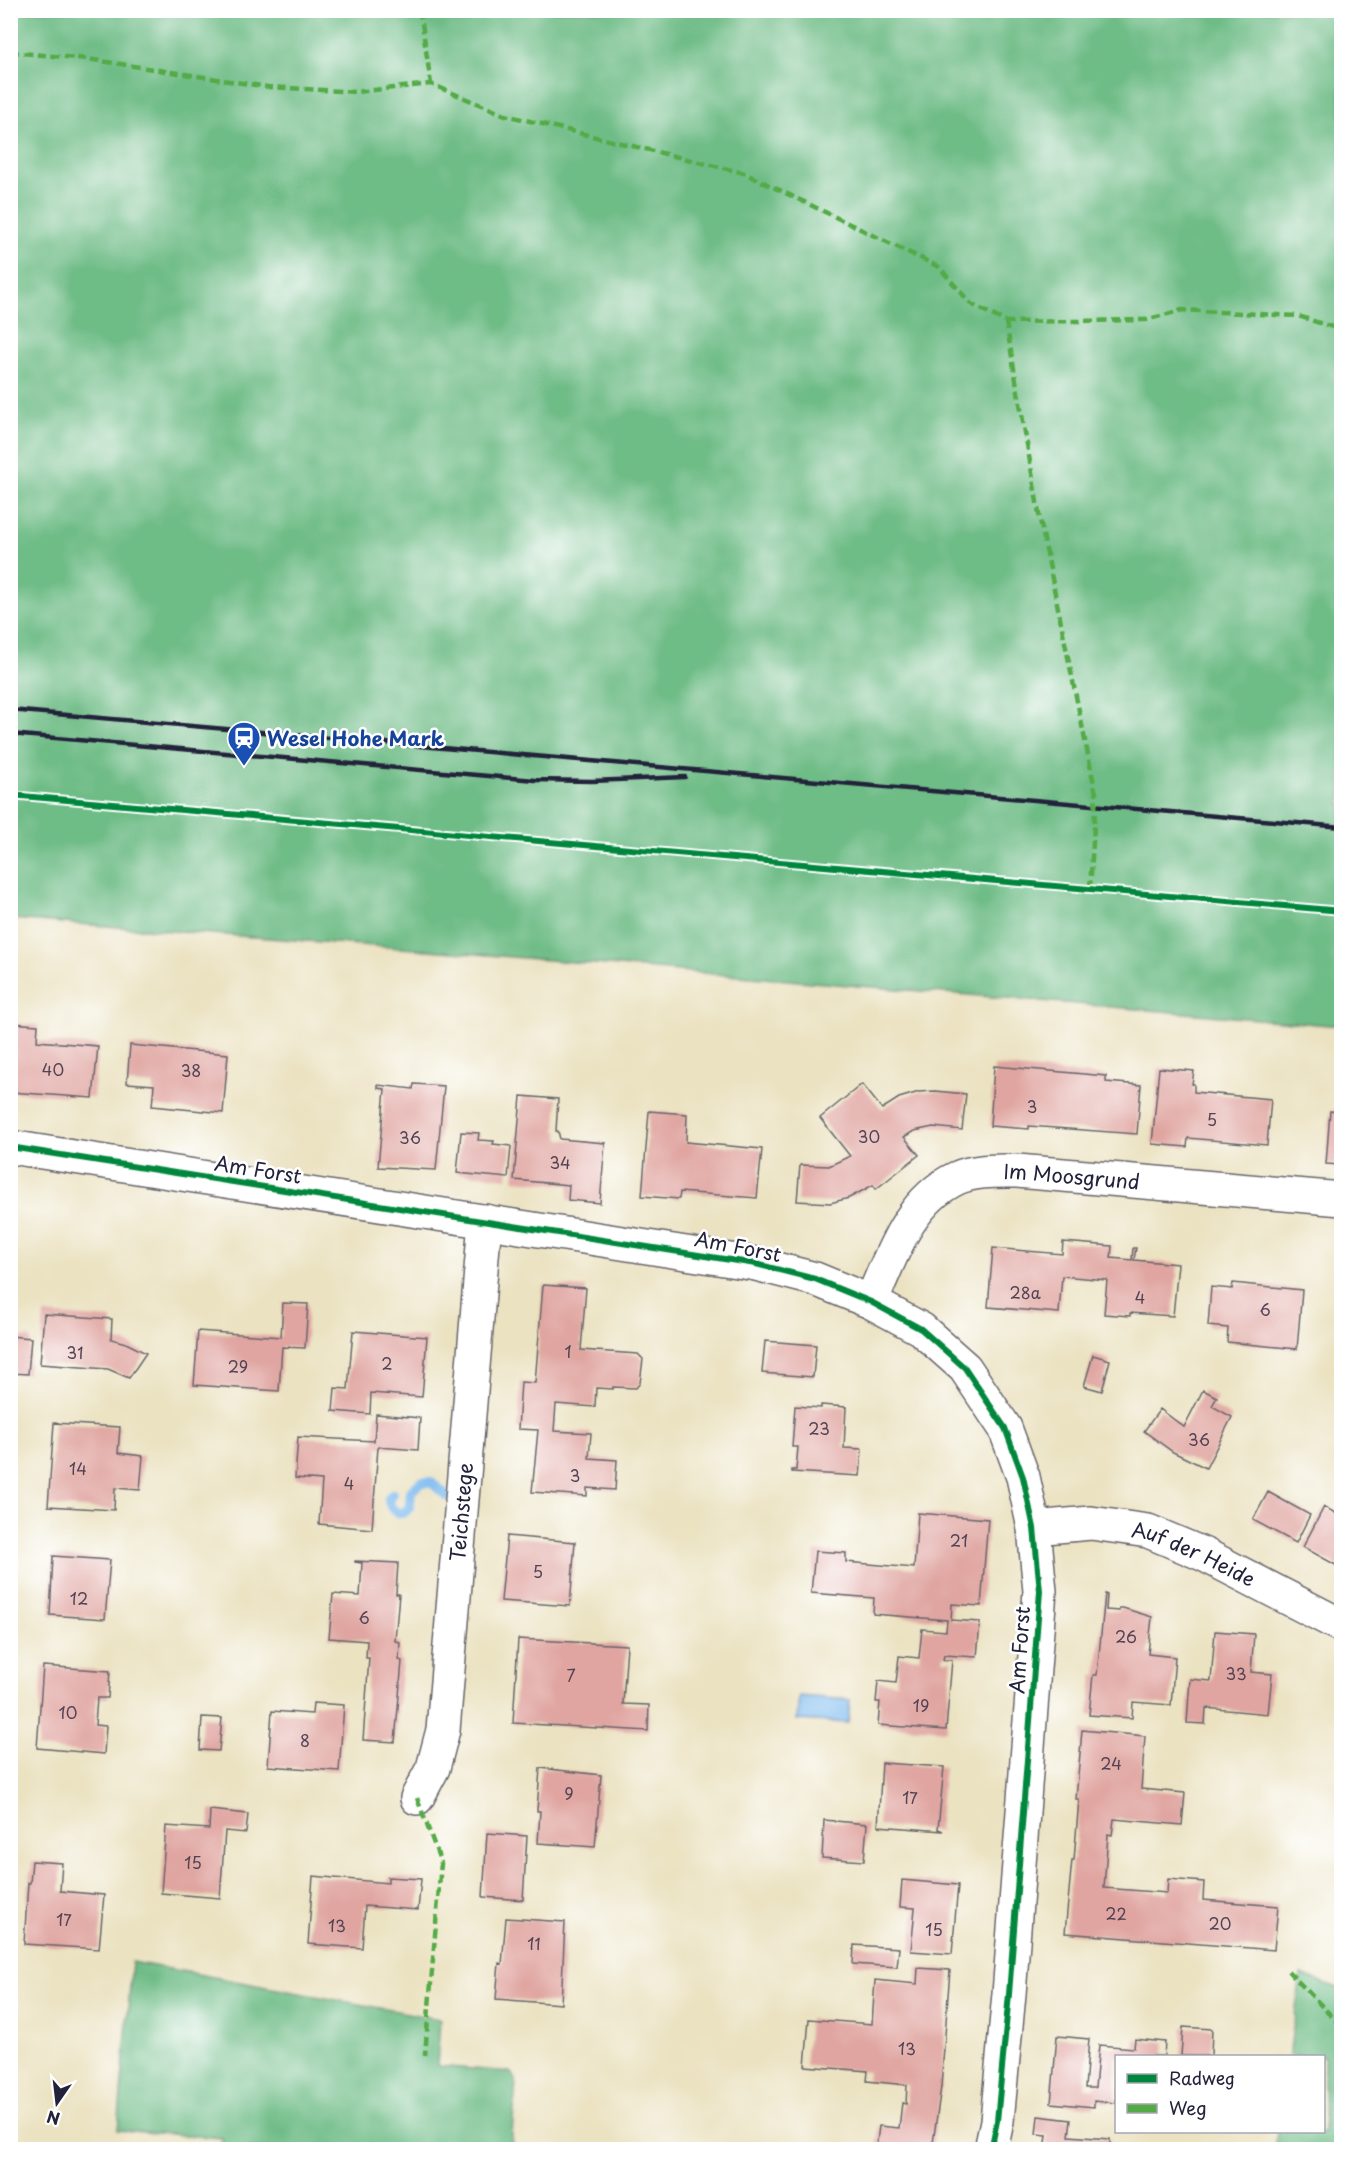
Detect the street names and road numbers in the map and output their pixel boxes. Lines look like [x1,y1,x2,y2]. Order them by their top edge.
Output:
street label: Am Forst [212,1147,304,1191]
street label: Im Moosgrund [1003,1155,1141,1197]
street label: Am Forst [692,1223,784,1269]
street label: Teichstege [442,1461,480,1563]
street label: Auf der Heide [1130,1514,1261,1594]
street label: Am Forst [1001,1605,1037,1695]

